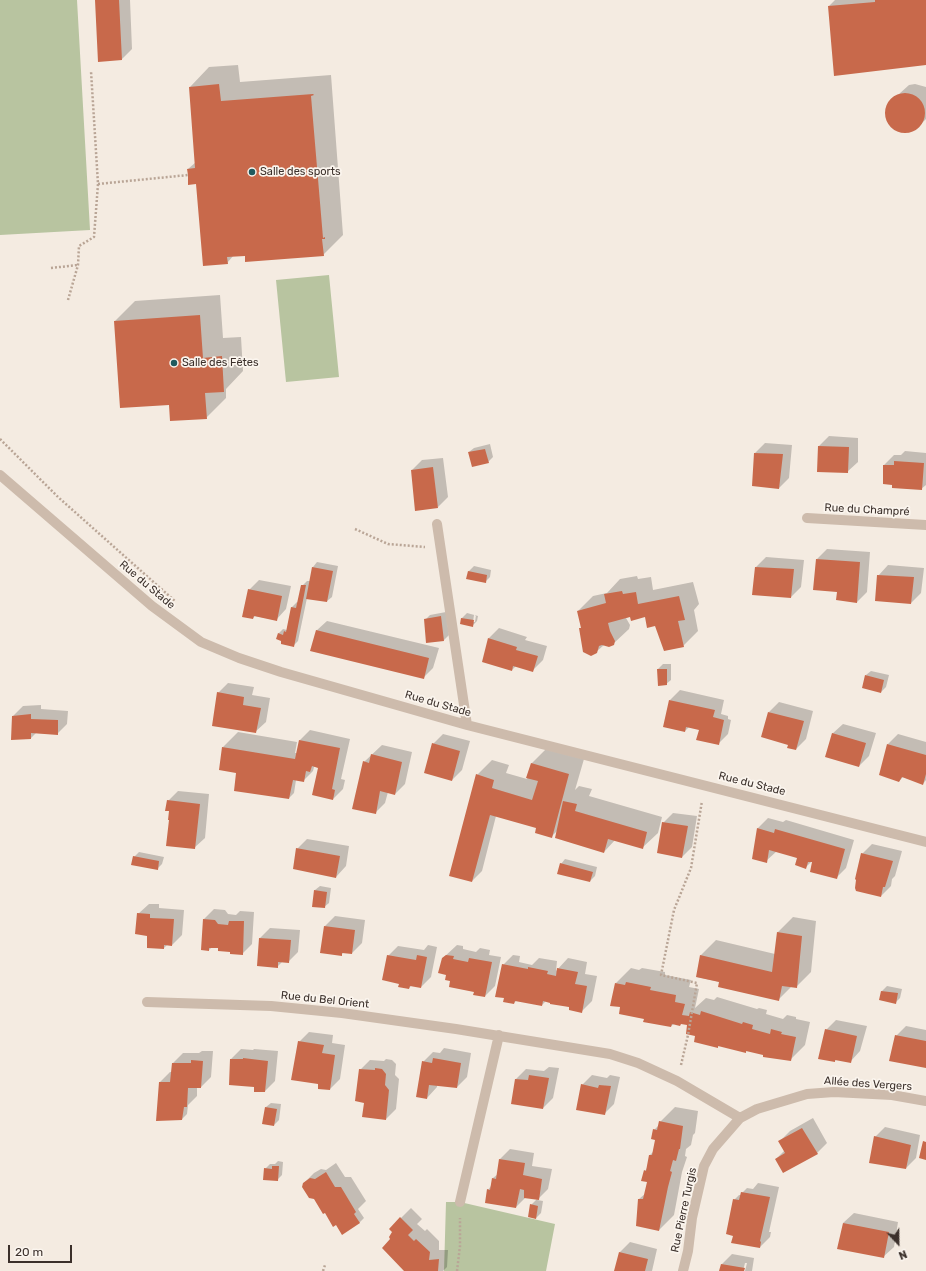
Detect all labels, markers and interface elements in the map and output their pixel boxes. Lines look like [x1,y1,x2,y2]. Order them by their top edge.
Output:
place label: Salle des sports [260,165,341,179]
marker: Salle des sports [247,167,257,177]
place label: Salle des Fêtes [182,356,259,370]
marker: Salle des Fêtes [169,358,179,368]
street label: Rue du Champré [824,501,910,519]
street label: Rue du Stade [117,558,177,612]
street label: Rue du Stade [403,688,473,720]
street label: Rue du Stade [717,769,787,799]
street label: Rue du Bel Orient [280,989,370,1011]
street label: Allée des Vergers [824,1074,912,1094]
street label: Rue Pierre Turgis [669,1166,699,1254]
north arrow [878,1223,918,1263]
scale bar [10,1237,74,1263]
text: 20 m [15,1245,43,1259]
text: N [897,1247,909,1262]

